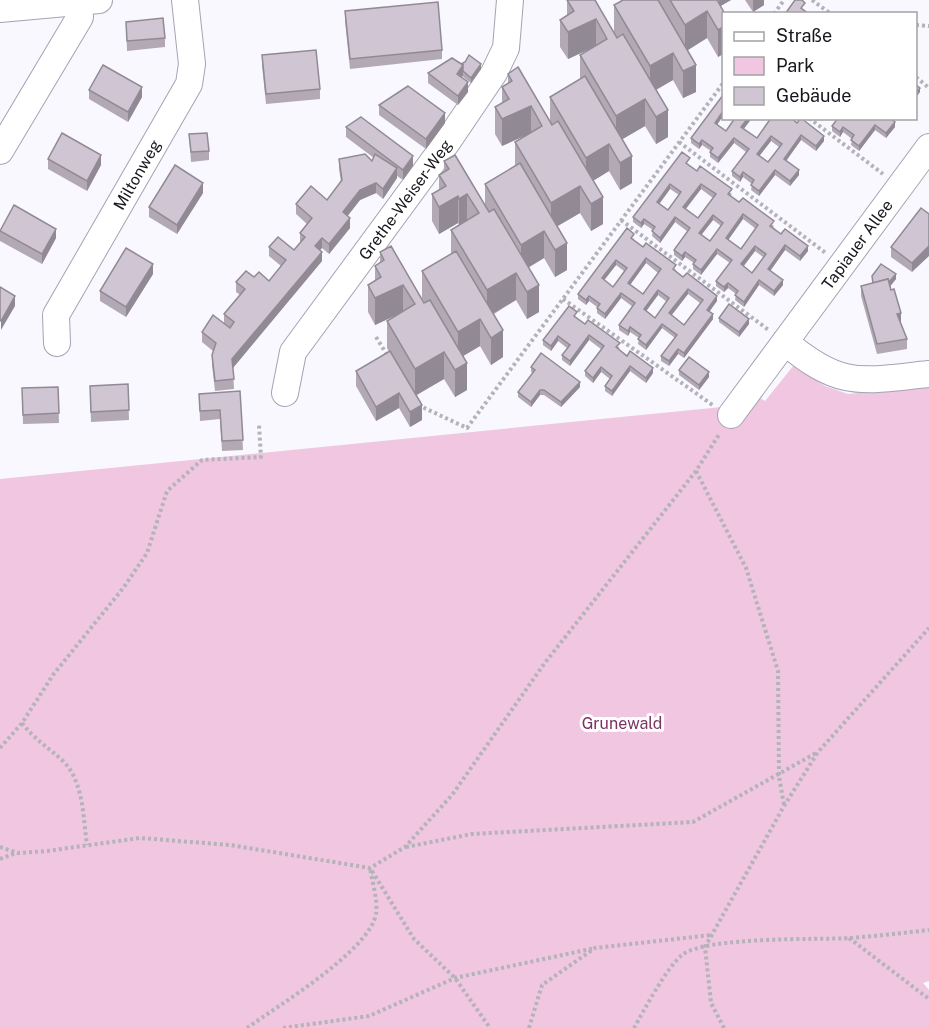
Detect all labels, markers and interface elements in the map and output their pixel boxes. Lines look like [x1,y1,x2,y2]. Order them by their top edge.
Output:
legend [722,12,917,120]
text: Straße [776,25,832,46]
text: Park [776,55,814,76]
text: Gebäude [776,85,851,106]
street label: Miltonweg [109,136,164,213]
street label: Grethe-Weiser-Weg [355,136,456,263]
street label: Tapiauer Allee [818,196,896,293]
park label: Grunewald [582,714,662,733]

